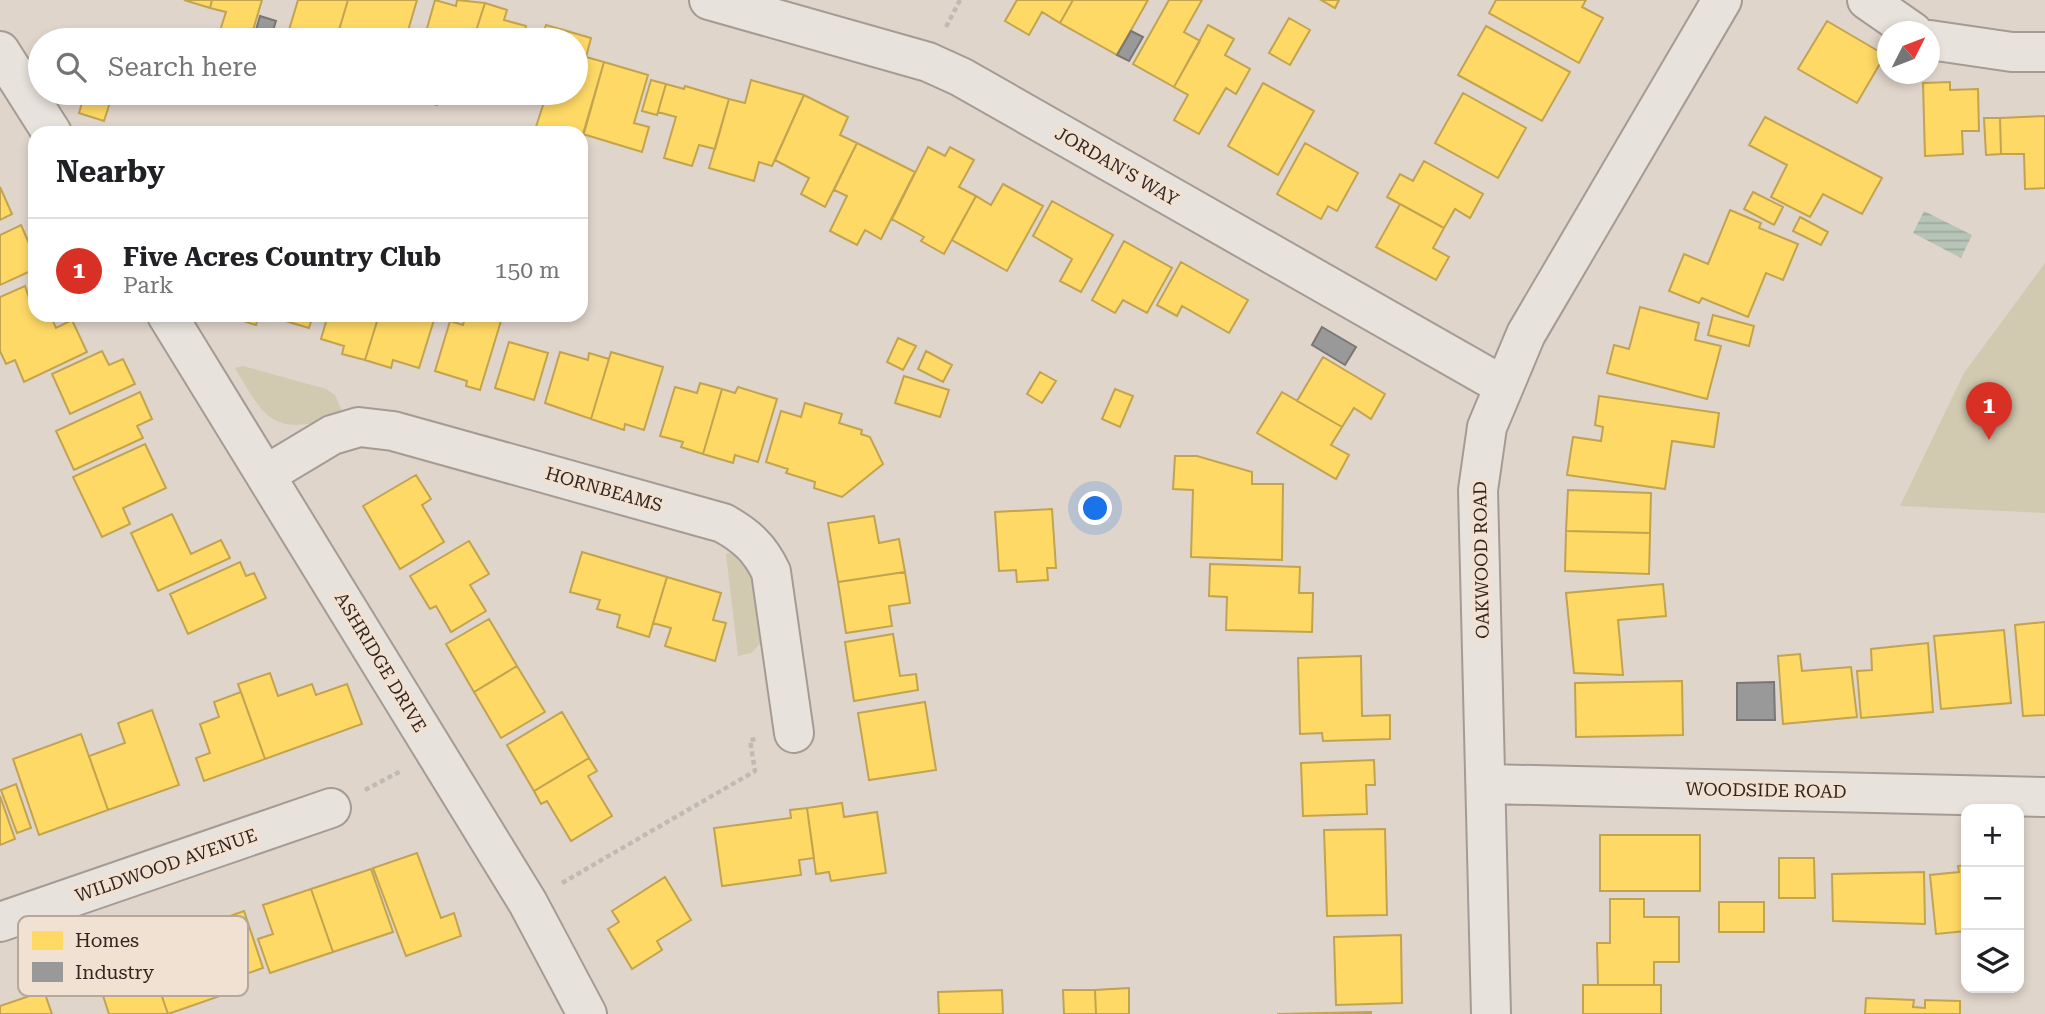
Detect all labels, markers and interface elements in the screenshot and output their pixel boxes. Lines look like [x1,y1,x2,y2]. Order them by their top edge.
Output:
north arrow [1877,21,1940,84]
search box [28,28,588,105]
icon: search [52,48,90,86]
text: Search here [108,52,257,82]
street label: JORDAN'S WAY [1052,122,1183,210]
text: Nearby [56,154,165,189]
text: Five Acres Country Club [123,242,441,272]
text: 1 [73,257,85,284]
text: 150 m [495,257,560,284]
text: Park [123,272,174,299]
pin: 1 [1966,382,2012,440]
street label: HORNBEAMS [543,462,665,516]
street label: OAKWOOD ROAD [1469,481,1493,639]
your location [1078,491,1112,525]
street label: ASHRIDGE DRIVE [331,588,431,736]
street label: WOODSIDE ROAD [1685,778,1847,802]
map controls [1961,804,2024,993]
button: + [1961,804,2024,867]
street label: WILDWOOD AVENUE [72,824,260,906]
button: − [1961,867,2024,930]
legend [18,916,248,996]
text: Homes [75,929,139,952]
button: layers [1961,930,2024,993]
text: Industry [75,961,155,984]

